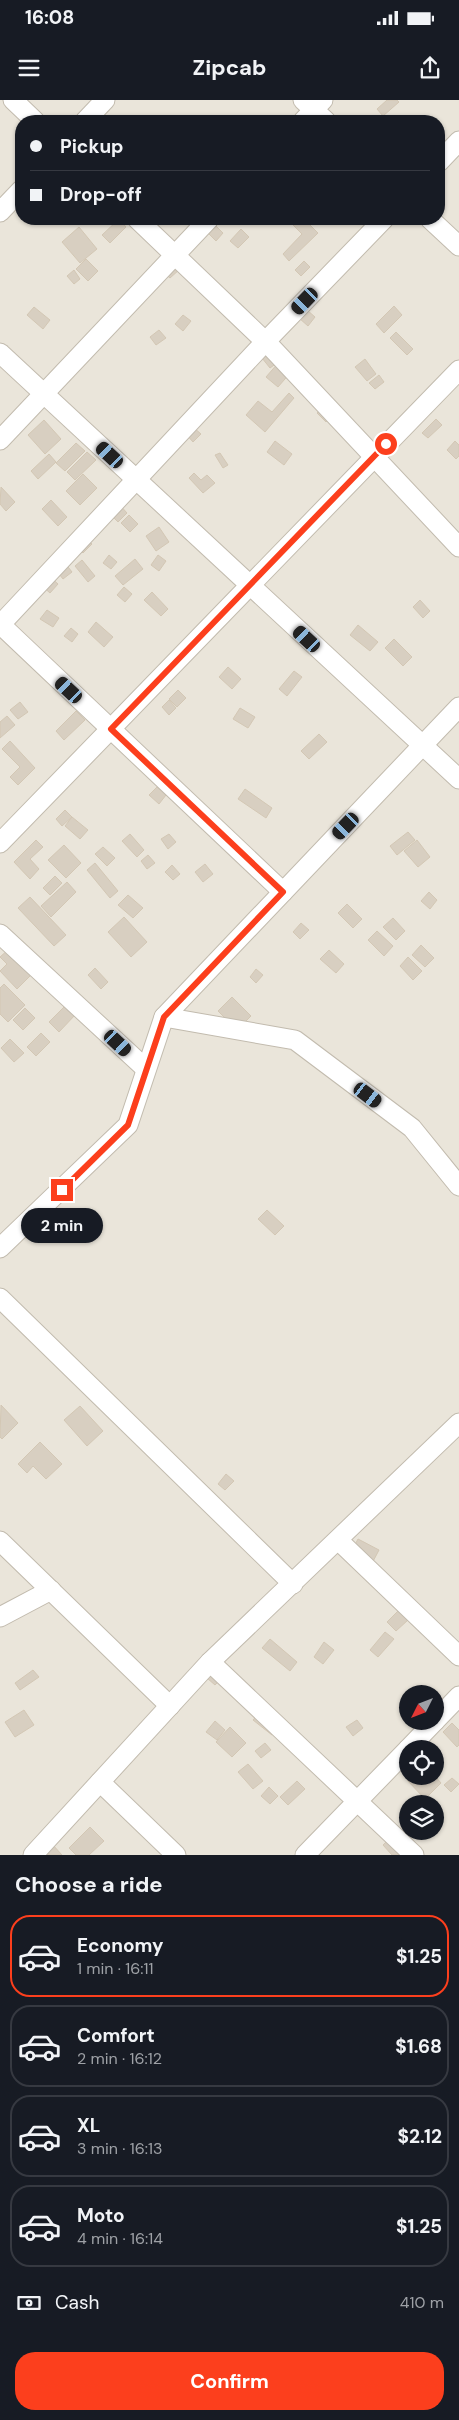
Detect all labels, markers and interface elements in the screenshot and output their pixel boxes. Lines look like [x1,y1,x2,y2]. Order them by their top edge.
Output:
text: 16:08 [25,5,74,30]
text: Zipcab [193,53,266,82]
icon: menu [15,54,43,82]
icon: share [416,54,444,82]
text: Pickup [60,134,124,159]
text: Drop-off [60,182,142,207]
car [289,285,320,317]
route start [375,433,397,455]
car [93,439,126,471]
car [290,623,323,655]
car [52,674,85,706]
car [330,810,361,842]
car [101,1027,134,1059]
car [351,1080,384,1110]
route end [51,1179,73,1201]
callout: 2 min [21,1208,103,1242]
text: 2 min [41,1215,83,1236]
north arrow [399,1685,444,1730]
map controls [399,1685,444,1840]
button: locate [399,1740,444,1785]
button: layers [399,1795,444,1840]
text: Choose a ride [15,1870,163,1899]
text: Economy [77,1933,164,1958]
icon: car [17,1934,62,1979]
text: $1.25 [396,1944,442,1969]
text: 1 min · 16:11 [77,1958,153,1979]
text: Comfort [77,2023,155,2048]
icon: car [17,2024,62,2069]
text: $1.68 [395,2034,442,2059]
text: 2 min · 16:12 [77,2048,162,2069]
text: XL [77,2113,100,2138]
icon: car [17,2114,62,2159]
text: $2.12 [398,2124,442,2149]
text: 3 min · 16:13 [77,2138,162,2159]
text: Moto [77,2203,125,2228]
icon: car [17,2204,62,2249]
text: $1.25 [396,2214,442,2239]
text: 4 min · 16:14 [77,2228,163,2249]
icon: cash [15,2289,43,2317]
text: Cash [55,2290,99,2315]
text: 410 m [400,2292,444,2313]
button: Confirm [15,2352,444,2410]

